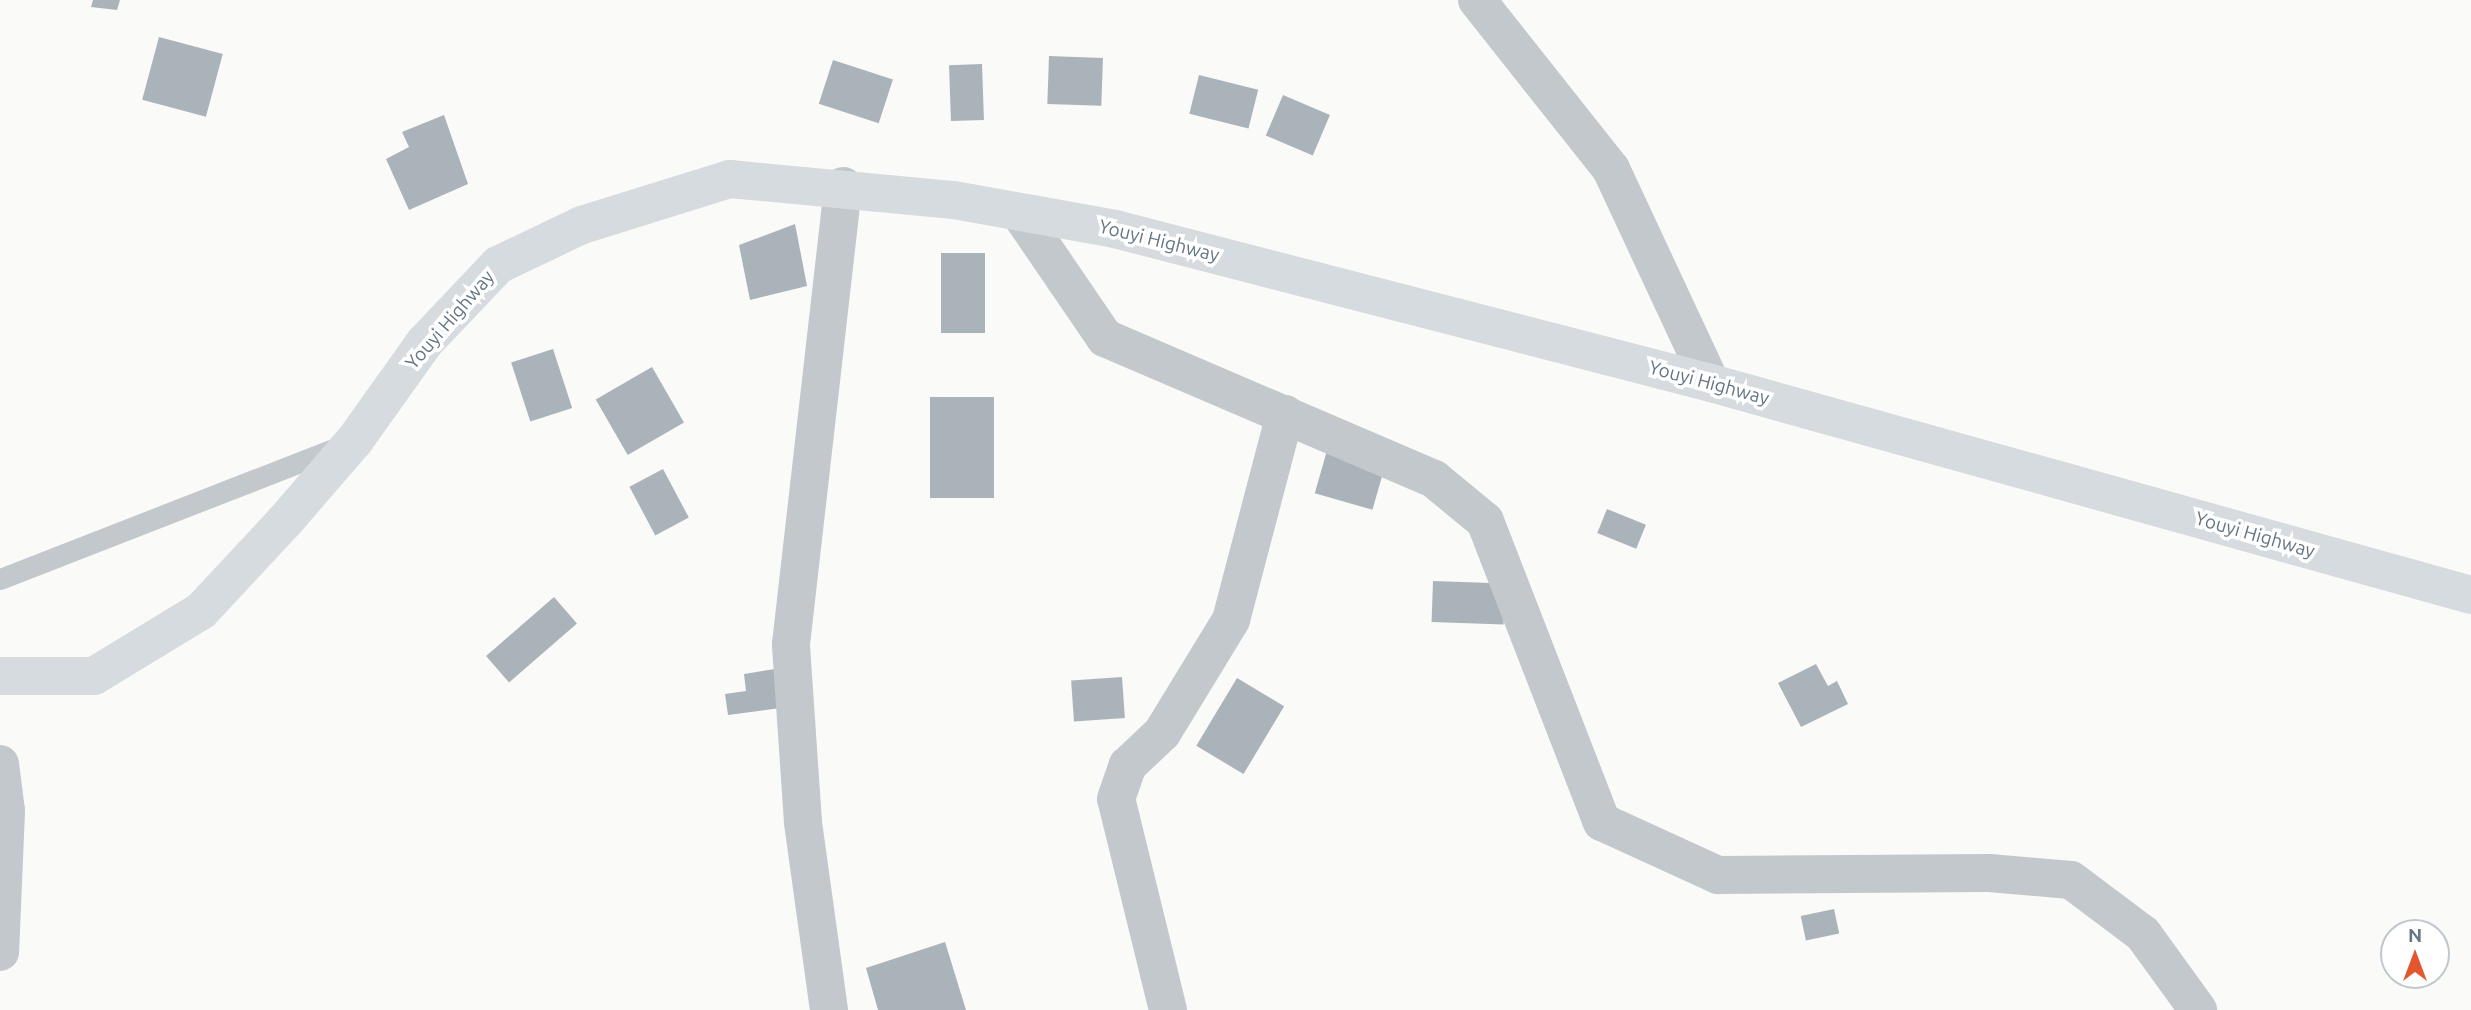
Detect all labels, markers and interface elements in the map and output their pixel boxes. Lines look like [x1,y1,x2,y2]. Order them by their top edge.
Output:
street label: Youyi Highway [1096,215,1222,267]
street label: Youyi Highway [401,266,499,374]
street label: Youyi Highway [1646,356,1772,410]
street label: Youyi Highway [2193,507,2317,563]
north arrow [2380,919,2450,989]
text: N [2408,924,2422,946]

